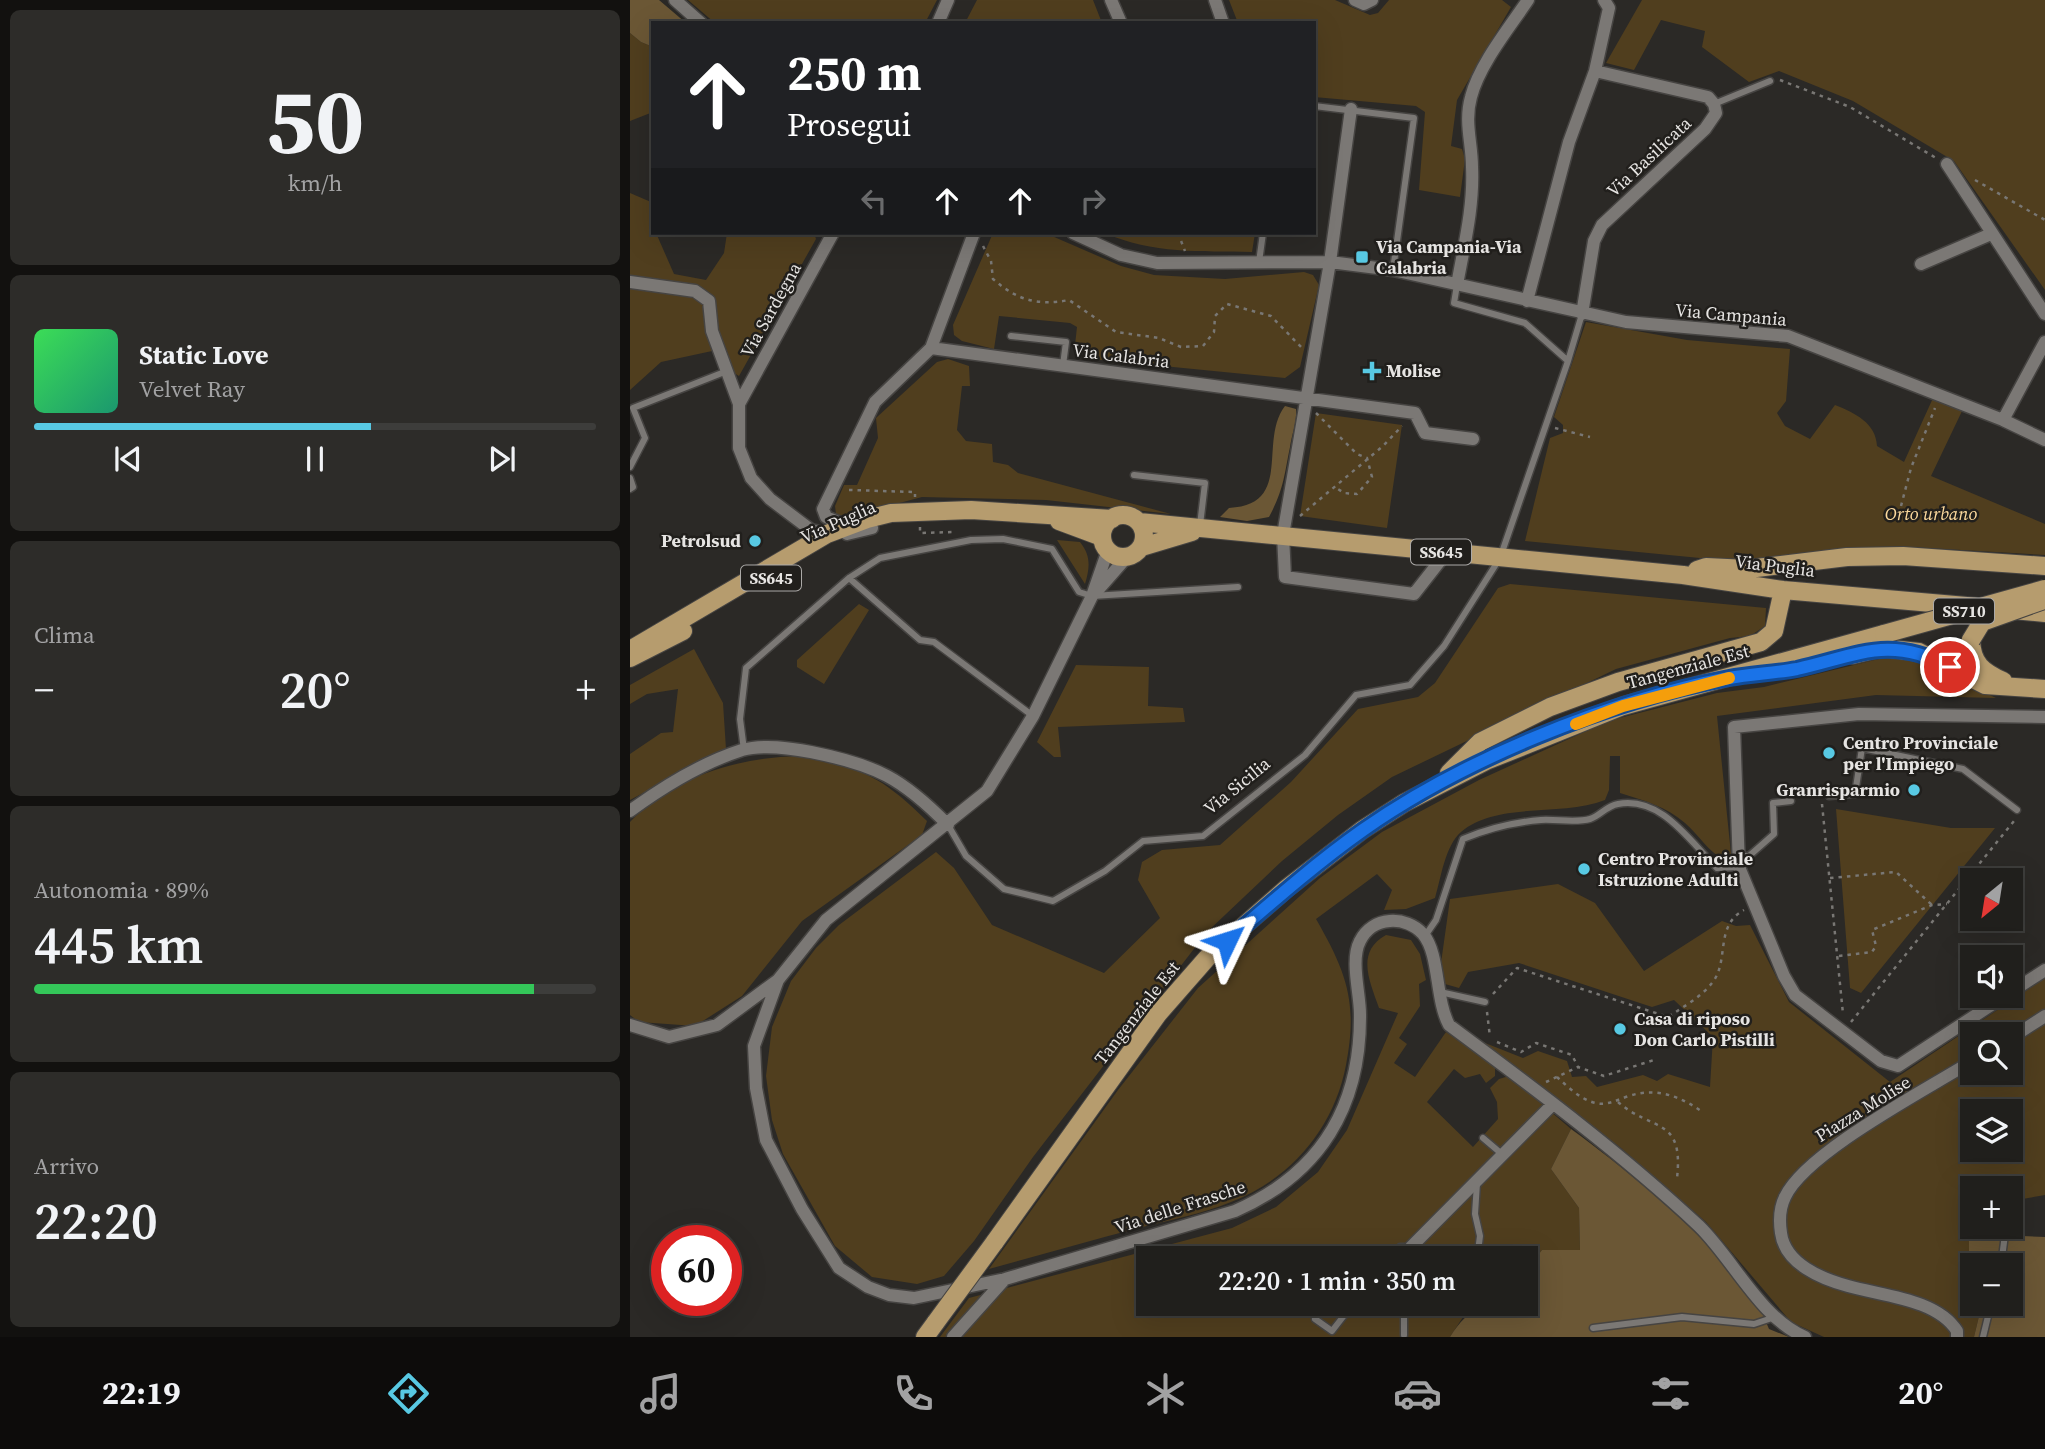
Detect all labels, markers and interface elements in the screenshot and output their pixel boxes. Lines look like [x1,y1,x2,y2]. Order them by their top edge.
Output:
text: 250 m [787,39,922,106]
icon: ahead [672,49,763,140]
text: 50 [266,59,364,183]
text: Prosegui [787,103,911,147]
street label: Via Basilicata [1601,110,1697,202]
text: km/h [288,167,342,199]
icon: left [855,182,893,220]
icon: ahead [928,182,966,220]
icon: ahead [1001,182,1039,220]
icon: right [1074,182,1112,220]
place label: Via Campania-Via Calabria [1376,234,1522,280]
marker: Via Campania-Via Calabria [1354,249,1370,265]
street label: Via Sardegna [734,257,807,362]
street label: Via Campania [1674,297,1789,332]
text: Static Love [139,337,268,373]
street label: Via Calabria [1071,337,1172,374]
place label: Molise [1386,358,1441,383]
marker: Molise [1364,363,1380,379]
text: Velvet Ray [139,373,245,405]
icon: previous [109,440,147,478]
icon: pause [296,440,334,478]
icon: next [483,440,521,478]
street label: Via Puglia [796,493,880,549]
park label: Orto urbano [1885,501,1977,526]
place label: Petrolsud [661,528,741,553]
marker: Petrolsud [747,533,763,549]
road number: SS645 [1411,540,1471,565]
street label: Via Puglia [1734,548,1817,583]
road number: SS645 [741,566,801,590]
road number: SS710 [1934,598,1994,624]
text: Clima [34,619,95,651]
pin [1920,637,1980,697]
street label: Tangenziale Est [1624,638,1752,695]
icon: arrive [1931,648,1969,686]
text: 20° [279,654,351,725]
text: − [34,664,54,716]
text: + [576,664,596,716]
place label: Centro Provinciale per l'Impiego [1843,730,1998,776]
marker: Centro Provinciale per l'Impiego [1821,745,1837,761]
street label: Via Sicilia [1198,751,1276,820]
place label: Granrisparmio [1776,777,1900,802]
marker: Granrisparmio [1906,782,1922,798]
place label: Centro Provinciale Istruzione Adulti [1598,846,1753,892]
marker: Centro Provinciale Istruzione Adulti [1576,861,1592,877]
north arrow [1960,868,2023,931]
map controls [1960,868,2023,1316]
text: Autonomia · 89% [34,874,209,906]
position arrow [1190,904,1264,978]
text: 445 km [34,909,203,980]
button: sound [1960,945,2023,1008]
street label: Tangenziale Est [1088,956,1185,1070]
place label: Casa di riposo Don Carlo Pistilli [1634,1006,1775,1052]
marker: Casa di riposo Don Carlo Pistilli [1612,1021,1628,1037]
button: search [1960,1022,2023,1085]
street label: Piazza Molise [1810,1069,1915,1148]
button: layers [1960,1099,2023,1162]
text: Arrivo [34,1150,99,1182]
street label: Via delle Frasche [1111,1174,1249,1240]
button: + [1960,1176,2023,1239]
text: 22:20 [34,1185,158,1256]
speed limit sign: 60 [651,1225,742,1316]
button: − [1960,1253,2023,1316]
text: 22:20 · 1 min · 350 m [1218,1263,1456,1299]
icon: directions [384,1369,433,1418]
icon: music [636,1369,685,1418]
icon: phone [889,1369,938,1418]
icon: climate [1141,1369,1190,1418]
icon: car [1393,1369,1442,1418]
icon: filters [1646,1369,1695,1418]
text: 22:19 [102,1371,181,1415]
text: 20° [1898,1371,1943,1415]

